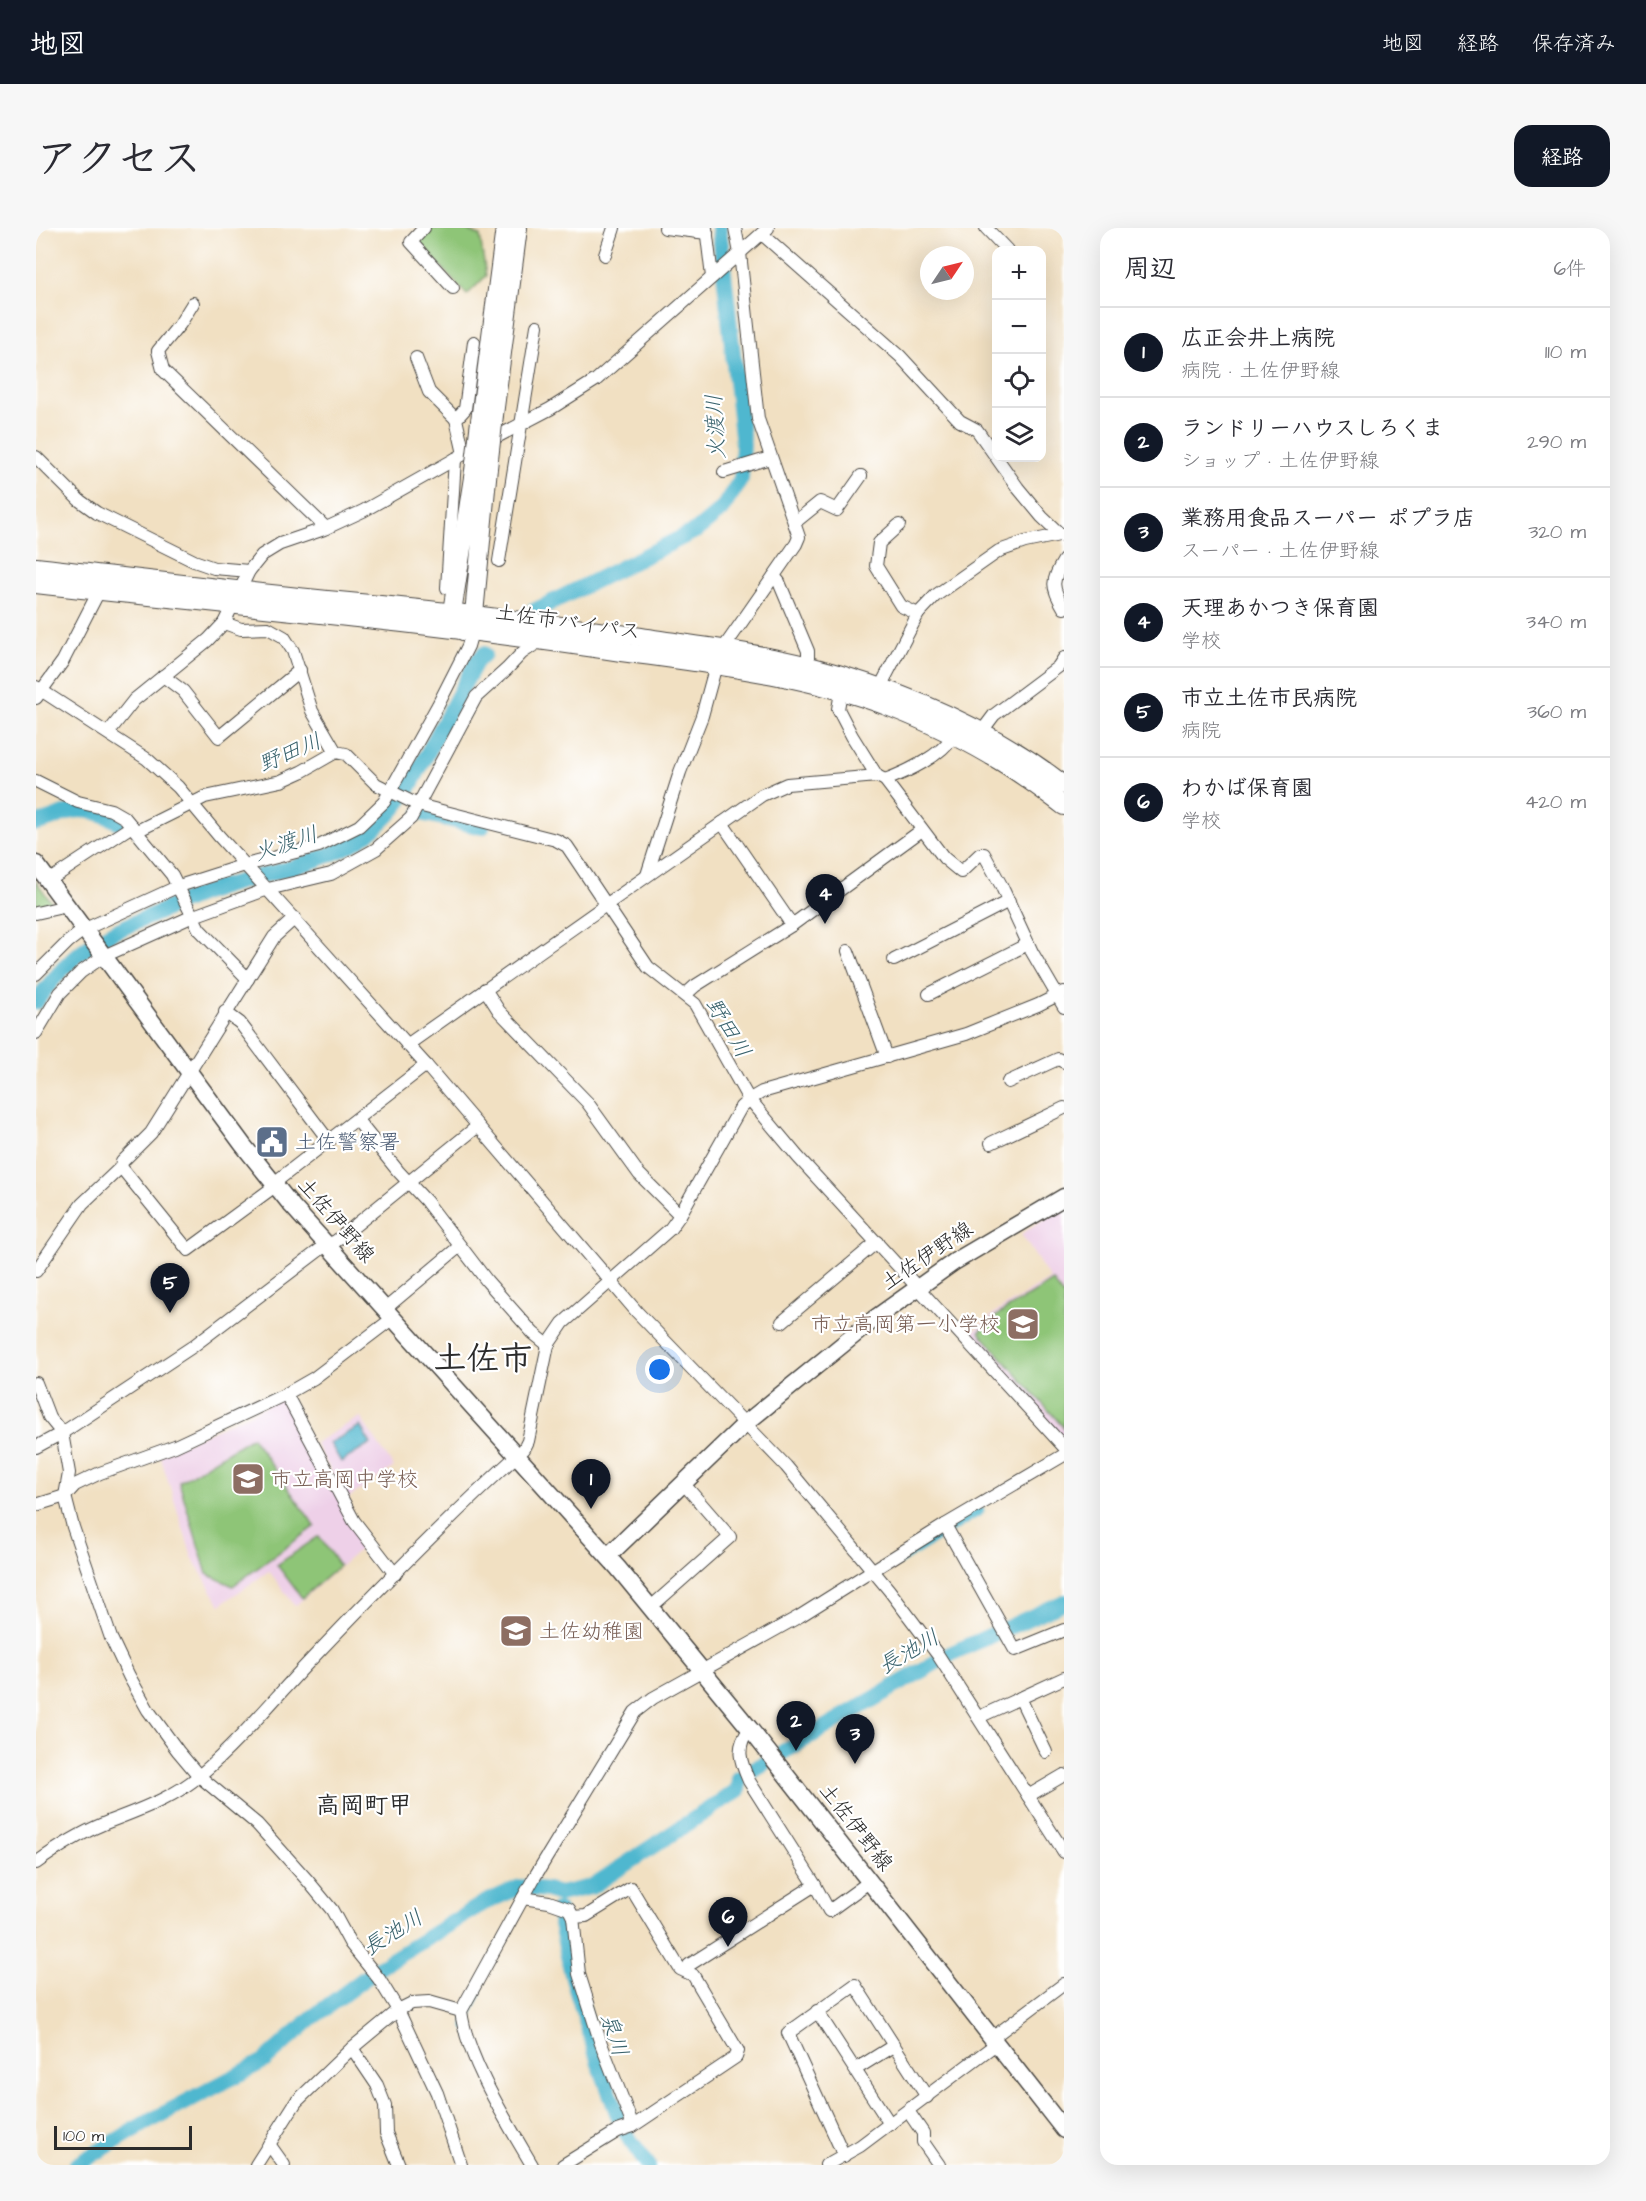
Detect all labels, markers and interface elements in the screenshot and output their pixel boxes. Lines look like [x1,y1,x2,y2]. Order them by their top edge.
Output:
text: 地図 [30,25,86,64]
text: 地図 [1382,29,1424,58]
text: 経路 [1457,29,1499,58]
text: 保存済み [1532,29,1616,58]
button: 経路 [1514,125,1610,187]
text: アクセス [36,131,201,189]
north arrow [920,246,974,300]
map controls [992,246,1046,462]
button: + [992,246,1046,300]
text: 周辺 [1124,251,1176,287]
text: 6件 [1553,255,1586,283]
button: − [992,300,1046,354]
text: 広正会井上病院 [1181,323,1335,354]
text: 1 [1142,338,1145,366]
text: 110 m [1545,338,1586,366]
button: locate [992,354,1046,408]
text: 病院 · 土佐伊野線 [1181,357,1340,385]
water label: 火渡川 [699,393,733,461]
button: layers [992,408,1046,462]
text: ランドリーハウスしろくま [1181,413,1444,444]
text: 2 [1138,428,1149,456]
text: 290 m [1527,428,1586,456]
text: ショップ · 土佐伊野線 [1181,447,1379,475]
text: 業務用食品スーパー ポプラ店 [1181,503,1475,534]
text: 3 [1138,518,1149,546]
text: 320 m [1528,518,1586,546]
text: スーパー · 土佐伊野線 [1181,537,1379,565]
text: 天理あかつき保育園 [1181,593,1379,624]
street label: 土佐市バイパス [493,597,643,647]
text: 4 [1137,608,1150,636]
text: 340 m [1526,608,1586,636]
text: 学校 [1181,627,1221,655]
text: 市立土佐市民病院 [1181,683,1357,714]
text: 5 [1136,698,1151,726]
text: 360 m [1527,698,1586,726]
text: 病院 [1181,717,1221,745]
water label: 野田川 [254,726,326,780]
text: わかば保育園 [1181,773,1313,804]
text: 6 [1137,788,1150,816]
text: 420 m [1525,788,1586,816]
text: 学校 [1181,807,1221,835]
water label: 火渡川 [250,819,322,869]
pin: 4 [806,874,844,924]
water label: 野田川 [698,992,758,1064]
public building icon: 土佐警察署 [254,1124,290,1160]
place label: 土佐警察署 [295,1128,400,1157]
street label: 土佐伊野線 [291,1171,381,1269]
street label: 土佐伊野線 [875,1215,979,1297]
pin: 5 [150,1264,190,1313]
school or university icon: 市立高岡第一小学校 [1005,1306,1041,1342]
place label: 市立高岡第一小学校 [811,1310,1000,1339]
district label: 土佐市 [434,1336,533,1382]
your location [645,1355,674,1384]
pin: 1 [572,1460,610,1509]
school or university icon: 市立高岡中学校 [230,1461,266,1497]
place label: 市立高岡中学校 [271,1465,418,1494]
school or university icon: 土佐幼稚園 [498,1613,534,1649]
place label: 土佐幼稚園 [539,1617,644,1646]
water label: 長池川 [873,1622,945,1682]
pin: 2 [776,1702,816,1751]
pin: 3 [836,1714,874,1764]
street label: 土佐伊野線 [812,1777,900,1877]
district label: 高岡町甲 [316,1789,412,1823]
pin: 6 [708,1898,748,1947]
water label: 長池川 [357,1902,429,1964]
water label: 泉川 [592,2009,636,2061]
scale bar [54,2123,192,2150]
text: 100 m [63,2125,104,2147]

